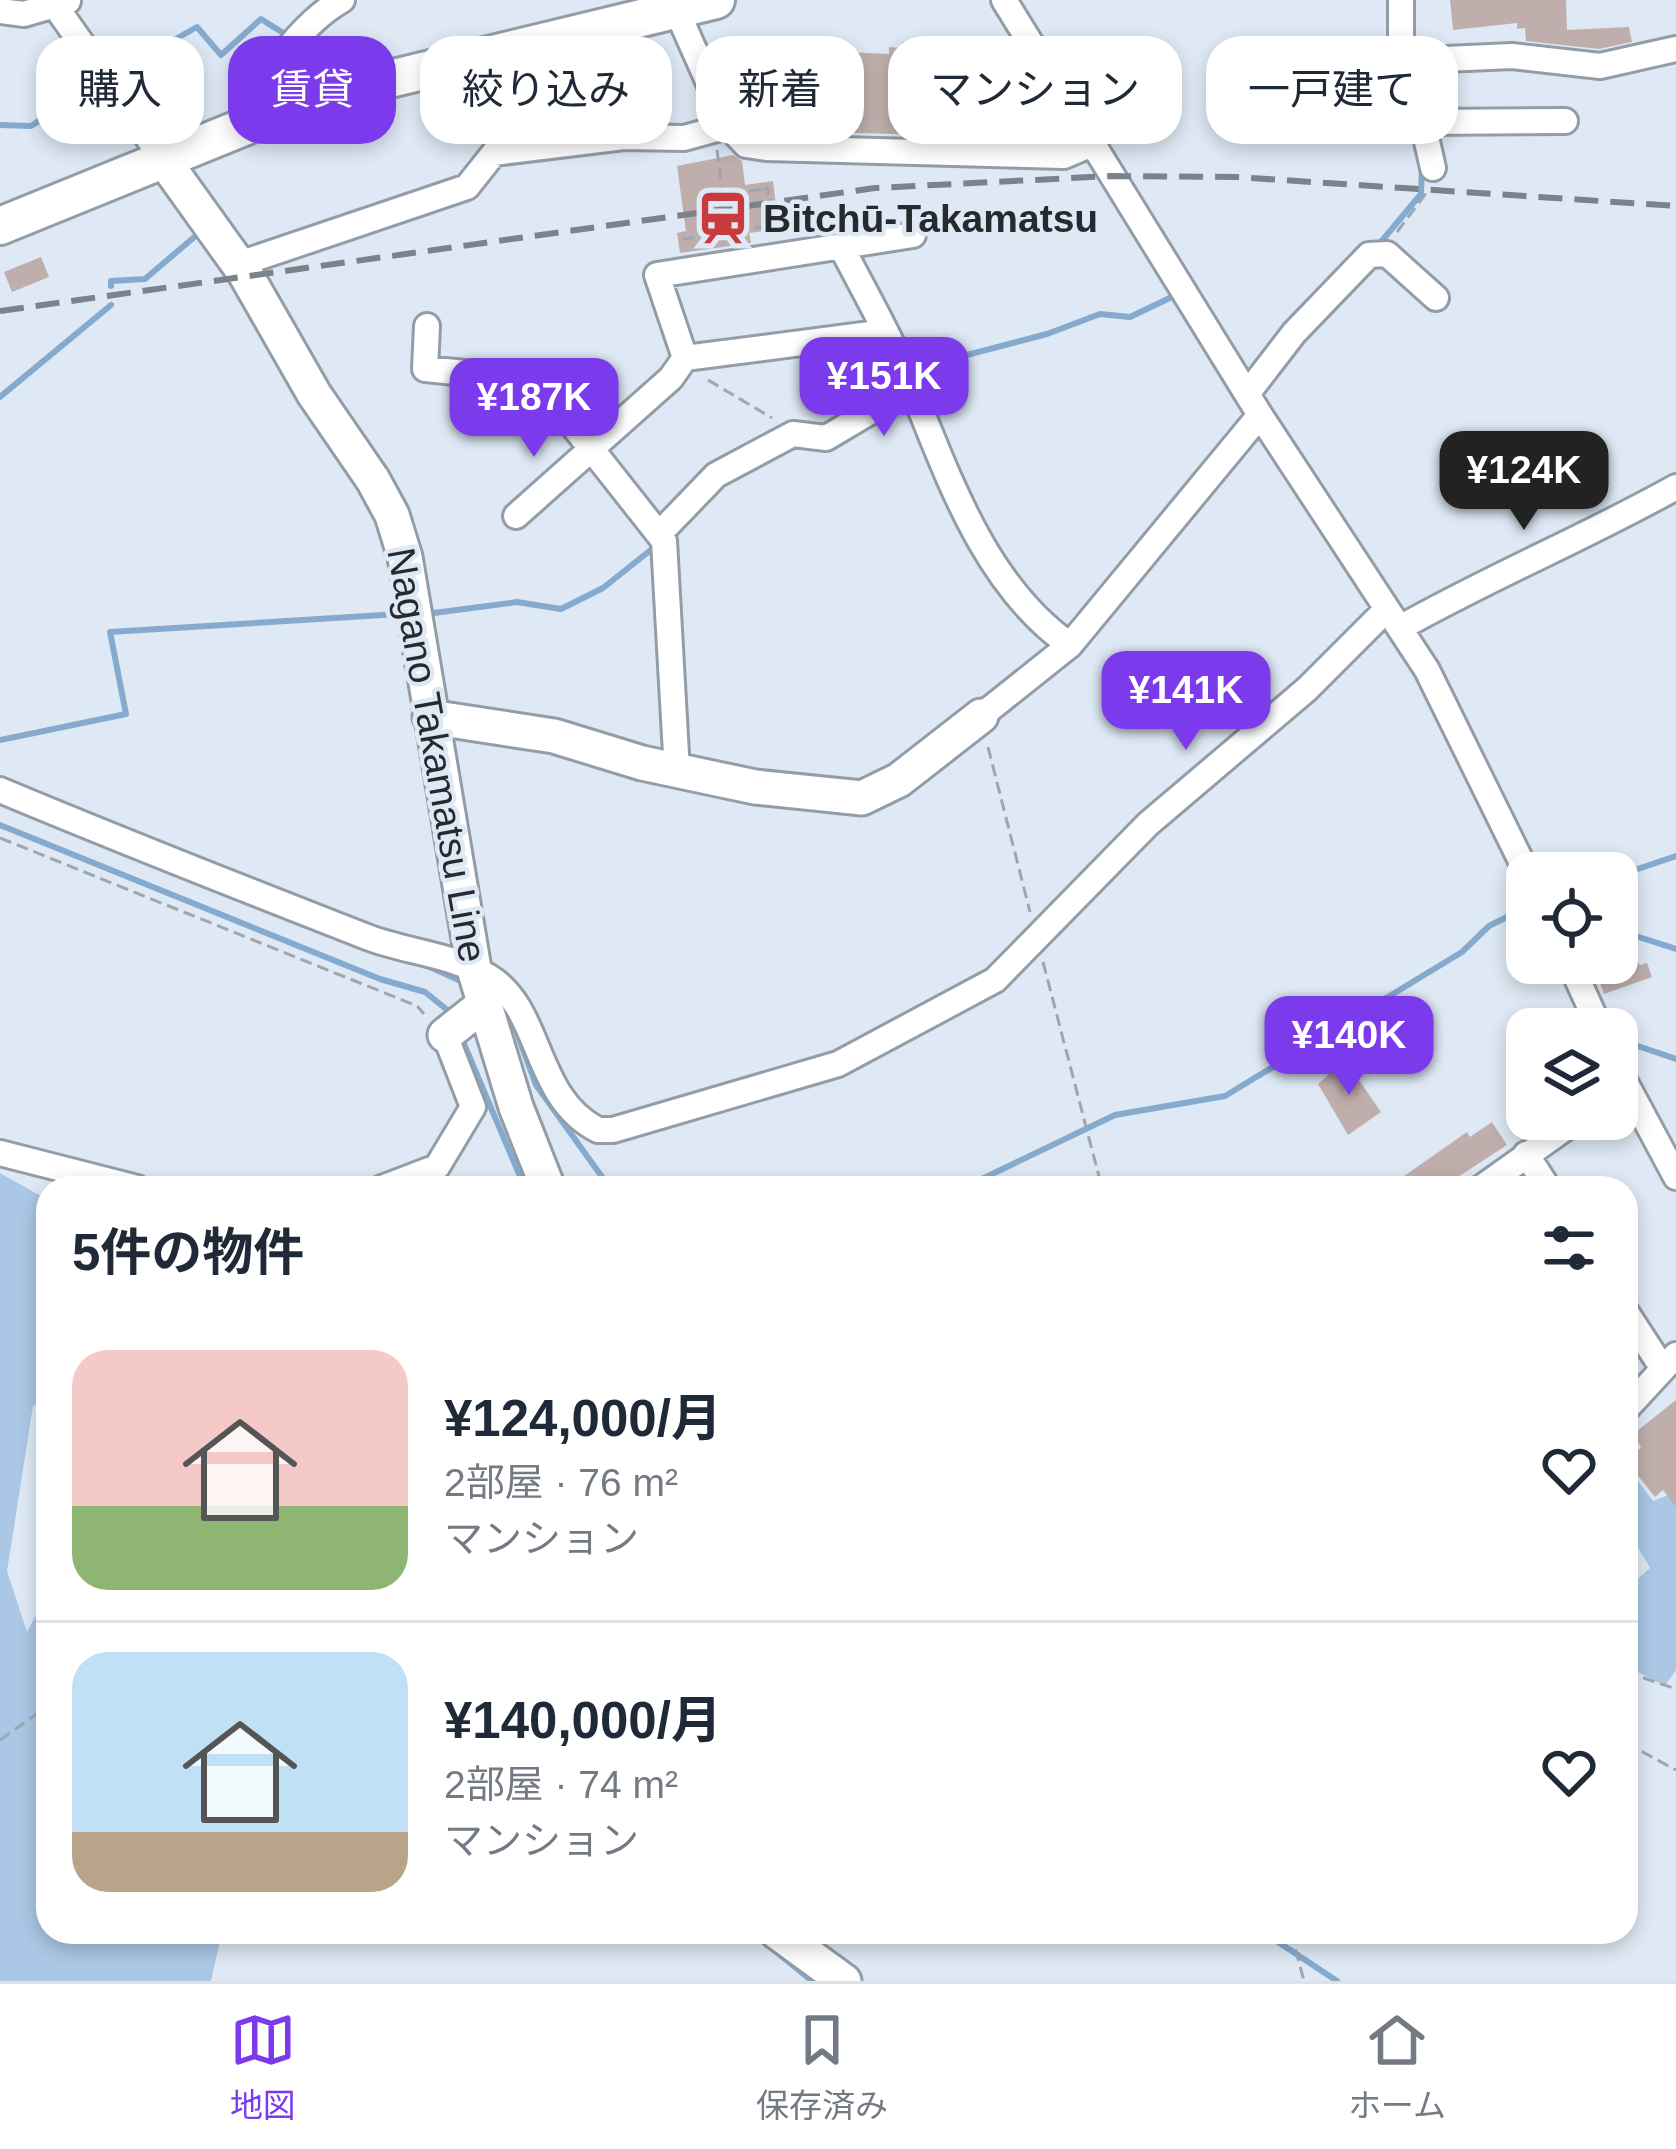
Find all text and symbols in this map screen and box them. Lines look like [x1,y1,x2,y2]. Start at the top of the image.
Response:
chip: 購入 [36,36,204,144]
chip: 賃貸 [228,36,396,144]
chip: 絞り込み [420,36,672,144]
chip: 新着 [696,36,864,144]
chip: マンション [888,36,1182,144]
chip: 一戸建て [1206,36,1458,144]
station icon: Bitchū-Takamatsu [694,189,752,247]
place label: Bitchū-Takamatsu [763,197,1098,240]
pin: ¥151K [800,337,968,439]
text: ¥151K [827,354,941,397]
pin: ¥187K [450,358,618,460]
text: ¥187K [477,375,591,418]
pin: ¥124K [1440,431,1608,533]
text: ¥124K [1467,448,1581,491]
street label: Nagano Takamatsu Line [379,545,495,965]
pin: ¥141K [1102,651,1270,753]
text: ¥141K [1129,668,1243,711]
map controls [1506,852,1638,1140]
button: locate [1506,852,1638,984]
pin: ¥140K [1265,996,1433,1098]
button: layers [1506,1008,1638,1140]
text: ¥140K [1292,1013,1406,1056]
icon: filters [1536,1215,1602,1281]
text: 5件の物件 [72,1224,304,1281]
text: ¥124,000/月 [444,1390,722,1447]
icon: home [168,1398,312,1542]
icon: heart [1536,1437,1602,1503]
text: 2部屋 · 76 m² [444,1461,678,1504]
text: マンション [444,1517,639,1560]
text: ¥140,000/月 [444,1692,722,1749]
icon: home [168,1700,312,1844]
icon: heart [1536,1739,1602,1805]
text: 2部屋 · 74 m² [444,1763,678,1806]
text: マンション [444,1819,639,1862]
tab: 地図 [230,2007,296,2127]
tab: 保存済み [756,2007,888,2127]
tab: ホーム [1348,2007,1446,2127]

